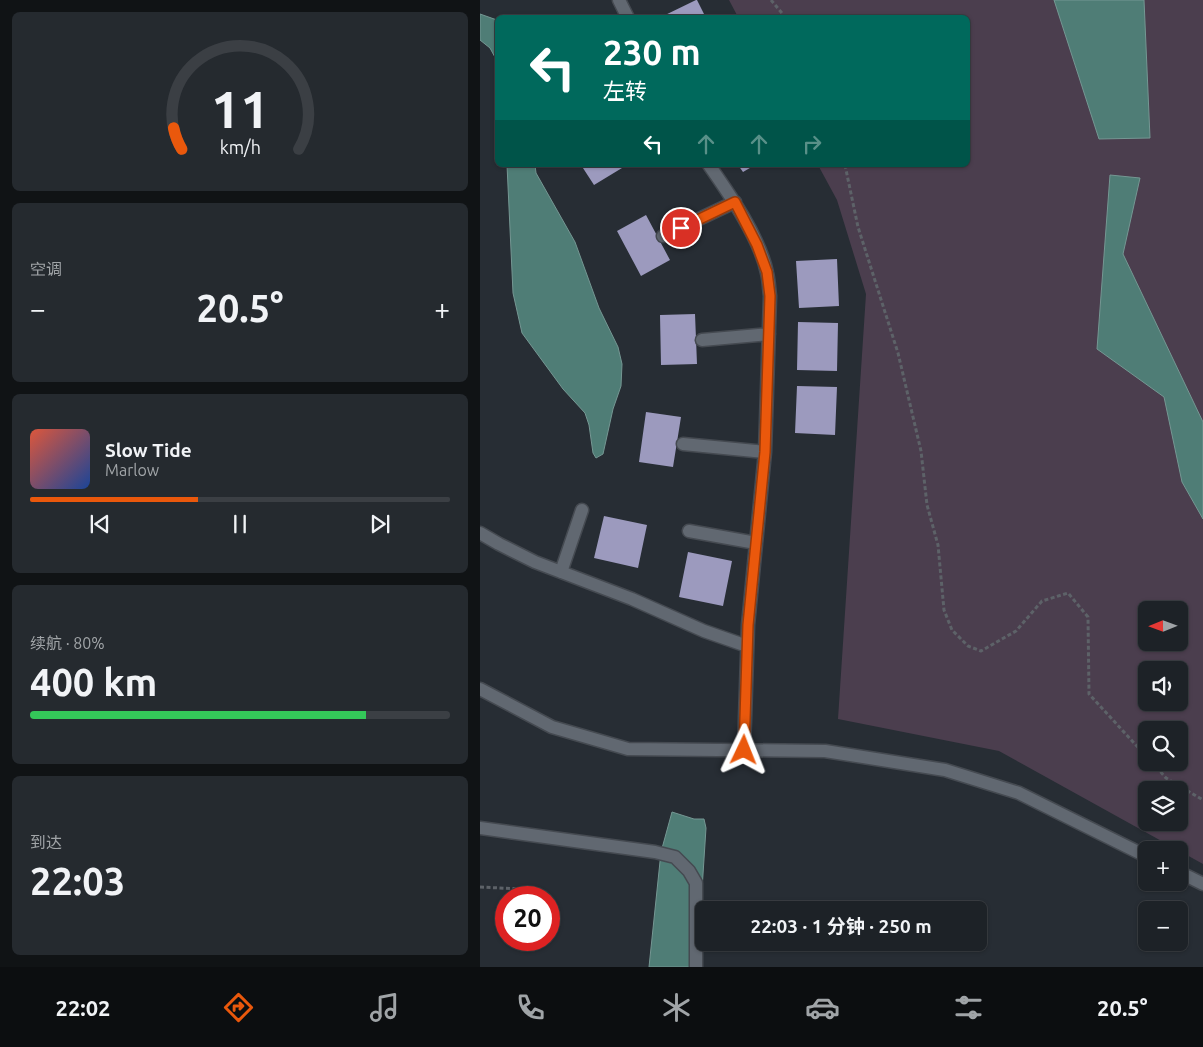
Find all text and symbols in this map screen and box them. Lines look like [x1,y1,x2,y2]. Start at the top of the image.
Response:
text: 230 m [603,32,701,72]
icon: left [520,35,585,100]
text: 左转 [603,78,647,103]
text: 11 [211,80,269,138]
icon: left [639,130,667,158]
icon: ahead [692,130,720,158]
icon: ahead [745,130,773,158]
icon: right [798,130,826,158]
text: km/h [219,137,261,157]
pin [660,207,702,249]
icon: arrive [667,214,695,242]
text: 空调 [30,260,62,278]
text: 20.5° [196,287,284,329]
text: − [30,293,46,324]
text: + [434,293,450,324]
text: Slow Tide [105,439,192,461]
text: Marlow [105,461,159,479]
icon: previous [86,510,114,538]
icon: pause [226,510,254,538]
icon: next [366,510,394,538]
north arrow [1138,601,1188,651]
map controls [1138,601,1188,951]
text: 续航 · 80% [30,634,105,652]
text: 400 km [30,661,157,703]
button: sound [1138,661,1188,711]
button: search [1138,721,1188,771]
position arrow [717,723,769,775]
button: layers [1138,781,1188,831]
text: 到达 [30,833,62,851]
button: + [1138,841,1188,891]
text: 22:03 [30,860,125,902]
speed limit sign: 20 [495,886,560,951]
button: − [1138,901,1188,951]
text: 22:03 · 1 分钟 · 250 m [750,915,932,937]
icon: directions [221,990,256,1025]
icon: music [367,990,402,1025]
icon: phone [513,990,548,1025]
icon: climate [659,990,694,1025]
icon: car [805,990,840,1025]
icon: filters [951,990,986,1025]
text: 22:02 [55,995,111,1020]
text: 20.5° [1097,995,1147,1020]

